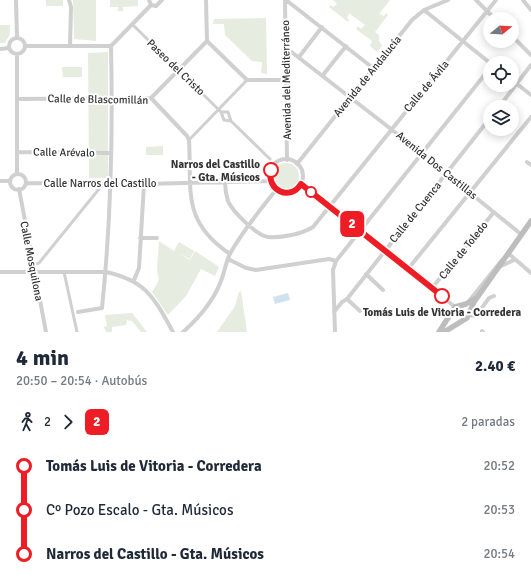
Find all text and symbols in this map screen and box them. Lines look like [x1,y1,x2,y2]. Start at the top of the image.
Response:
north arrow [483,12,519,48]
map controls [483,12,519,136]
street label: Avenida del Mediterráneo [279,20,294,140]
street label: Avenida de Andalucía [331,33,404,119]
street label: Paseo del Cristo [144,37,207,98]
button: locate [483,56,519,92]
street label: Calle de Ávila [400,57,452,115]
street label: Calle de Blascomillán [47,92,149,107]
button: layers [483,100,519,136]
street label: Avenida Dos Castillas [394,129,480,202]
street label: Calle Arévalo [33,145,95,160]
place label: Narros del Castillo - Gta. Músicos [171,158,260,184]
marker: Narros del Castillo - Gta. Músicos [263,162,279,178]
street label: Calle Narros del Castillo [44,177,157,190]
street label: Calle de Cuenca [387,179,444,246]
unlabelled marker [305,186,317,198]
line badge: 2 [339,211,365,237]
text: 2 [348,215,356,232]
street label: Calle de Toledo [436,219,491,282]
street label: Calle Mosquilona [17,220,46,302]
marker: Tomás Luis de Vitoria - Corredera [434,288,450,304]
place label: Tomás Luis de Vitoria - Corredera [363,306,521,319]
text: 4 min [16,344,69,371]
text: 2.40 € [475,357,515,375]
text: 20:50 – 20:54 · Autobús [16,373,147,389]
icon: walk [16,411,38,433]
icon: forward [57,411,79,433]
text: 2 [93,413,101,430]
text: 2 [44,414,51,430]
text: 2 paradas [461,414,515,430]
text: Tomás Luis de Vitoria - Corredera [46,457,262,475]
text: 20:52 [483,458,515,474]
text: Cº Pozo Escalo - Gta. Músicos [46,501,233,519]
text: 20:53 [483,502,515,518]
text: Narros del Castillo - Gta. Músicos [46,545,264,563]
text: 20:54 [483,546,515,562]

